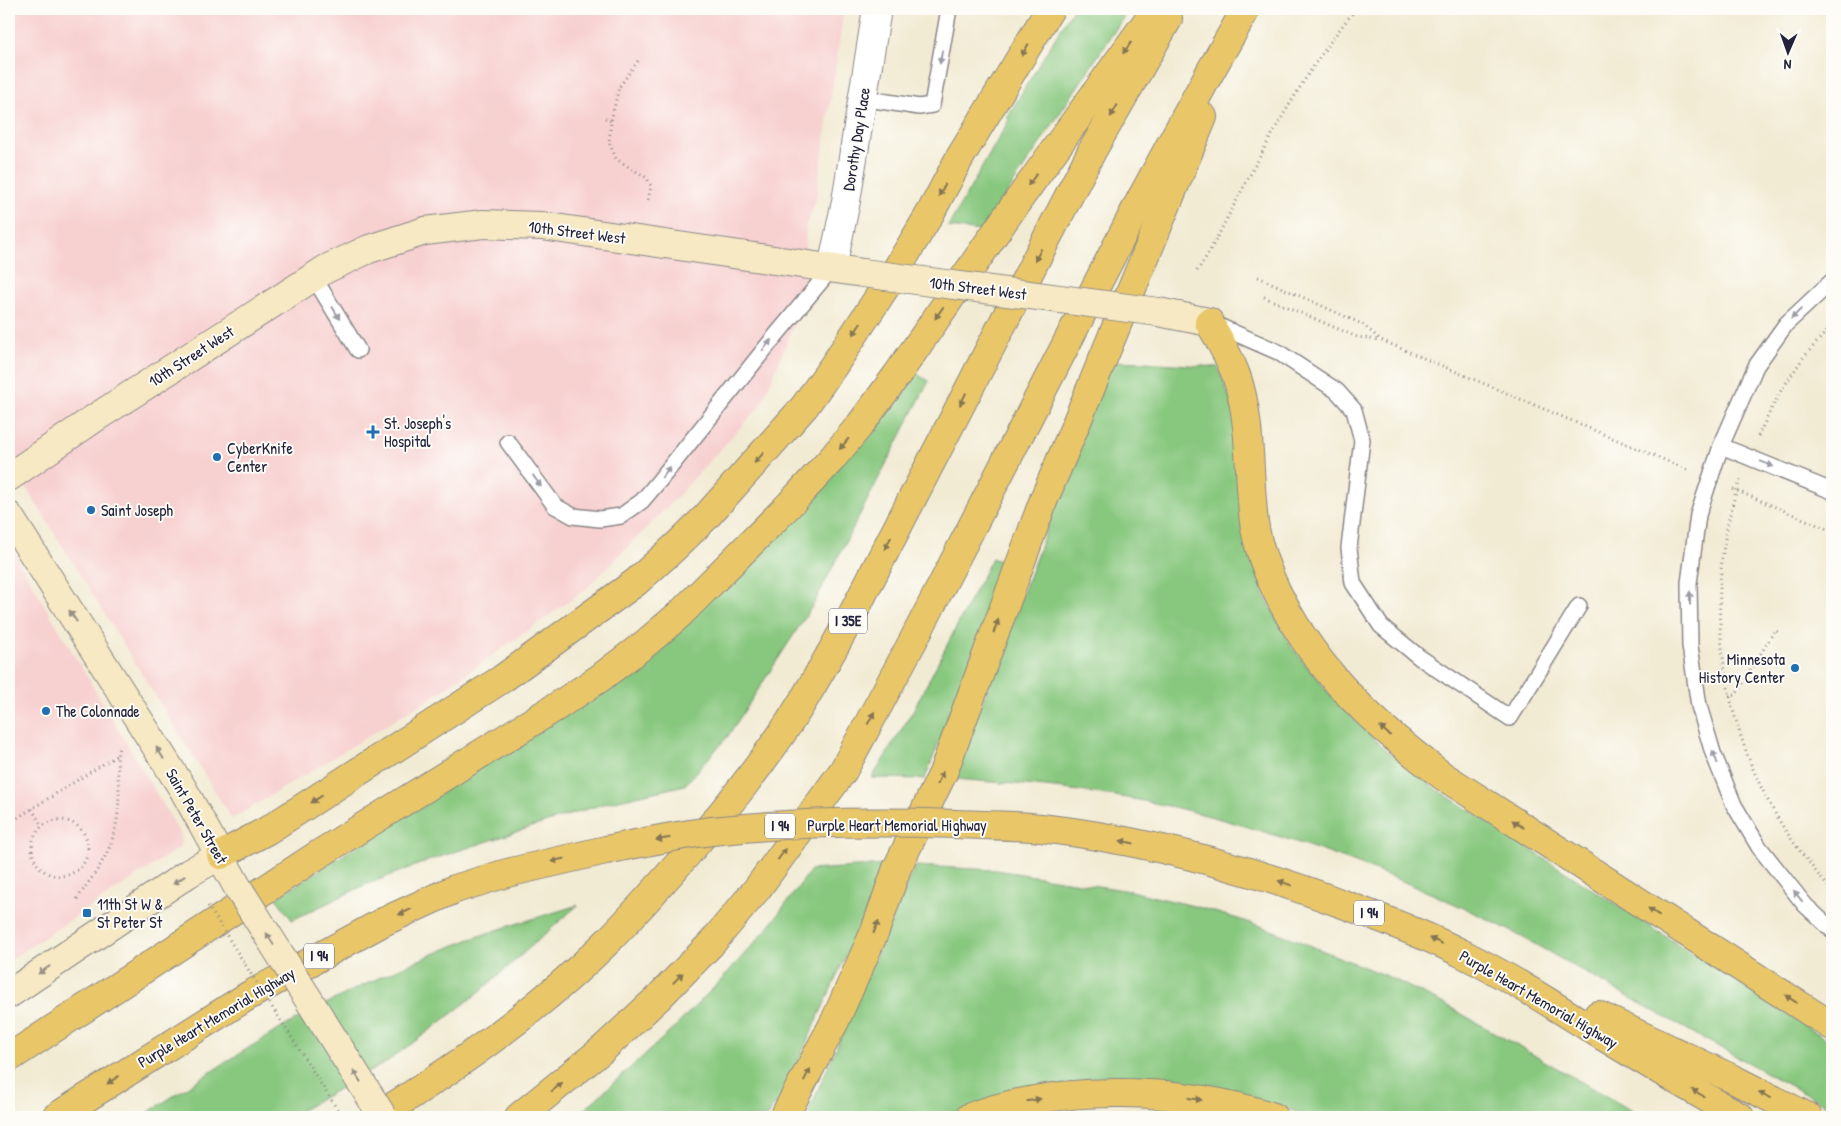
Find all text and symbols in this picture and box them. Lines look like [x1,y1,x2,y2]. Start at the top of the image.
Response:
north arrow [1764,28,1814,78]
one-way arrow [1122,41,1132,55]
one-way arrow [1021,43,1029,58]
one-way arrow [936,49,944,65]
text: N [1783,56,1792,75]
street label: Dorothy Day Place [837,85,875,192]
one-way arrow [1110,105,1119,118]
one-way arrow [1027,173,1037,187]
one-way arrow [938,184,947,197]
street label: 10th Street West [527,215,627,249]
one-way arrow [1034,248,1042,262]
street label: 10th Street West [928,271,1028,305]
one-way arrow [331,306,341,319]
one-way arrow [935,307,944,320]
one-way arrow [1791,308,1803,320]
street label: 10th Street West [144,320,238,392]
one-way arrow [853,322,862,336]
one-way arrow [762,339,773,352]
one-way arrow [959,392,967,406]
place label: St. Joseph's Hospital [384,412,451,452]
marker: St. Joseph's Hospital [366,425,380,439]
place label: CyberKnife Center [227,437,294,477]
one-way arrow [838,438,849,451]
marker: CyberKnife Center [211,451,223,463]
one-way arrow [753,451,765,463]
one-way arrow [1759,461,1774,469]
one-way arrow [661,466,672,479]
one-way arrow [532,474,542,488]
place label: Saint Joseph [101,499,173,521]
marker: Saint Joseph [85,504,97,516]
one-way arrow [884,536,892,550]
one-way arrow [1686,590,1694,606]
road number: I 35E [829,608,867,634]
one-way arrow [68,610,77,623]
one-way arrow [992,618,1000,633]
place label: Minnesota History Center [1699,648,1785,688]
marker: Minnesota History Center [1789,662,1801,674]
place label: The Colonnade [56,700,140,722]
marker: The Colonnade [40,705,52,717]
one-way arrow [867,711,875,726]
one-way arrow [1378,725,1391,736]
one-way arrow [155,747,165,760]
one-way arrow [1711,749,1719,764]
street label: Saint Peter Street [161,764,233,868]
one-way arrow [937,771,945,785]
one-way arrow [311,794,324,803]
road number: I 94 [765,814,795,838]
street label: Purple Heart Memorial Highway [807,814,987,836]
one-way arrow [1511,819,1524,829]
one-way arrow [655,835,671,843]
one-way arrow [1119,838,1135,846]
one-way arrow [777,847,787,861]
one-way arrow [551,856,566,864]
one-way arrow [172,875,185,885]
one-way arrow [1277,879,1292,887]
one-way arrow [1792,890,1803,903]
place label: 11th St W & St Peter St [97,893,163,933]
road number: I 94 [1354,900,1384,926]
marker: 11th St W & St Peter St [81,907,93,919]
one-way arrow [1648,907,1661,916]
one-way arrow [398,908,412,916]
one-way arrow [873,920,880,935]
one-way arrow [265,932,275,945]
one-way arrow [1429,937,1443,945]
road number: I 94 [304,944,334,968]
street label: Purple Heart Memorial Highway [1456,945,1622,1053]
street label: Purple Heart Memorial Highway [133,961,299,1073]
one-way arrow [37,966,51,975]
one-way arrow [672,972,684,984]
one-way arrow [1785,995,1798,1004]
one-way arrow [803,1068,812,1081]
one-way arrow [352,1069,362,1083]
one-way arrow [106,1076,119,1085]
one-way arrow [551,1082,564,1093]
one-way arrow [1690,1089,1705,1097]
one-way arrow [1757,1091,1772,1099]
one-way arrow [1026,1096,1041,1104]
one-way arrow [1188,1096,1204,1104]

